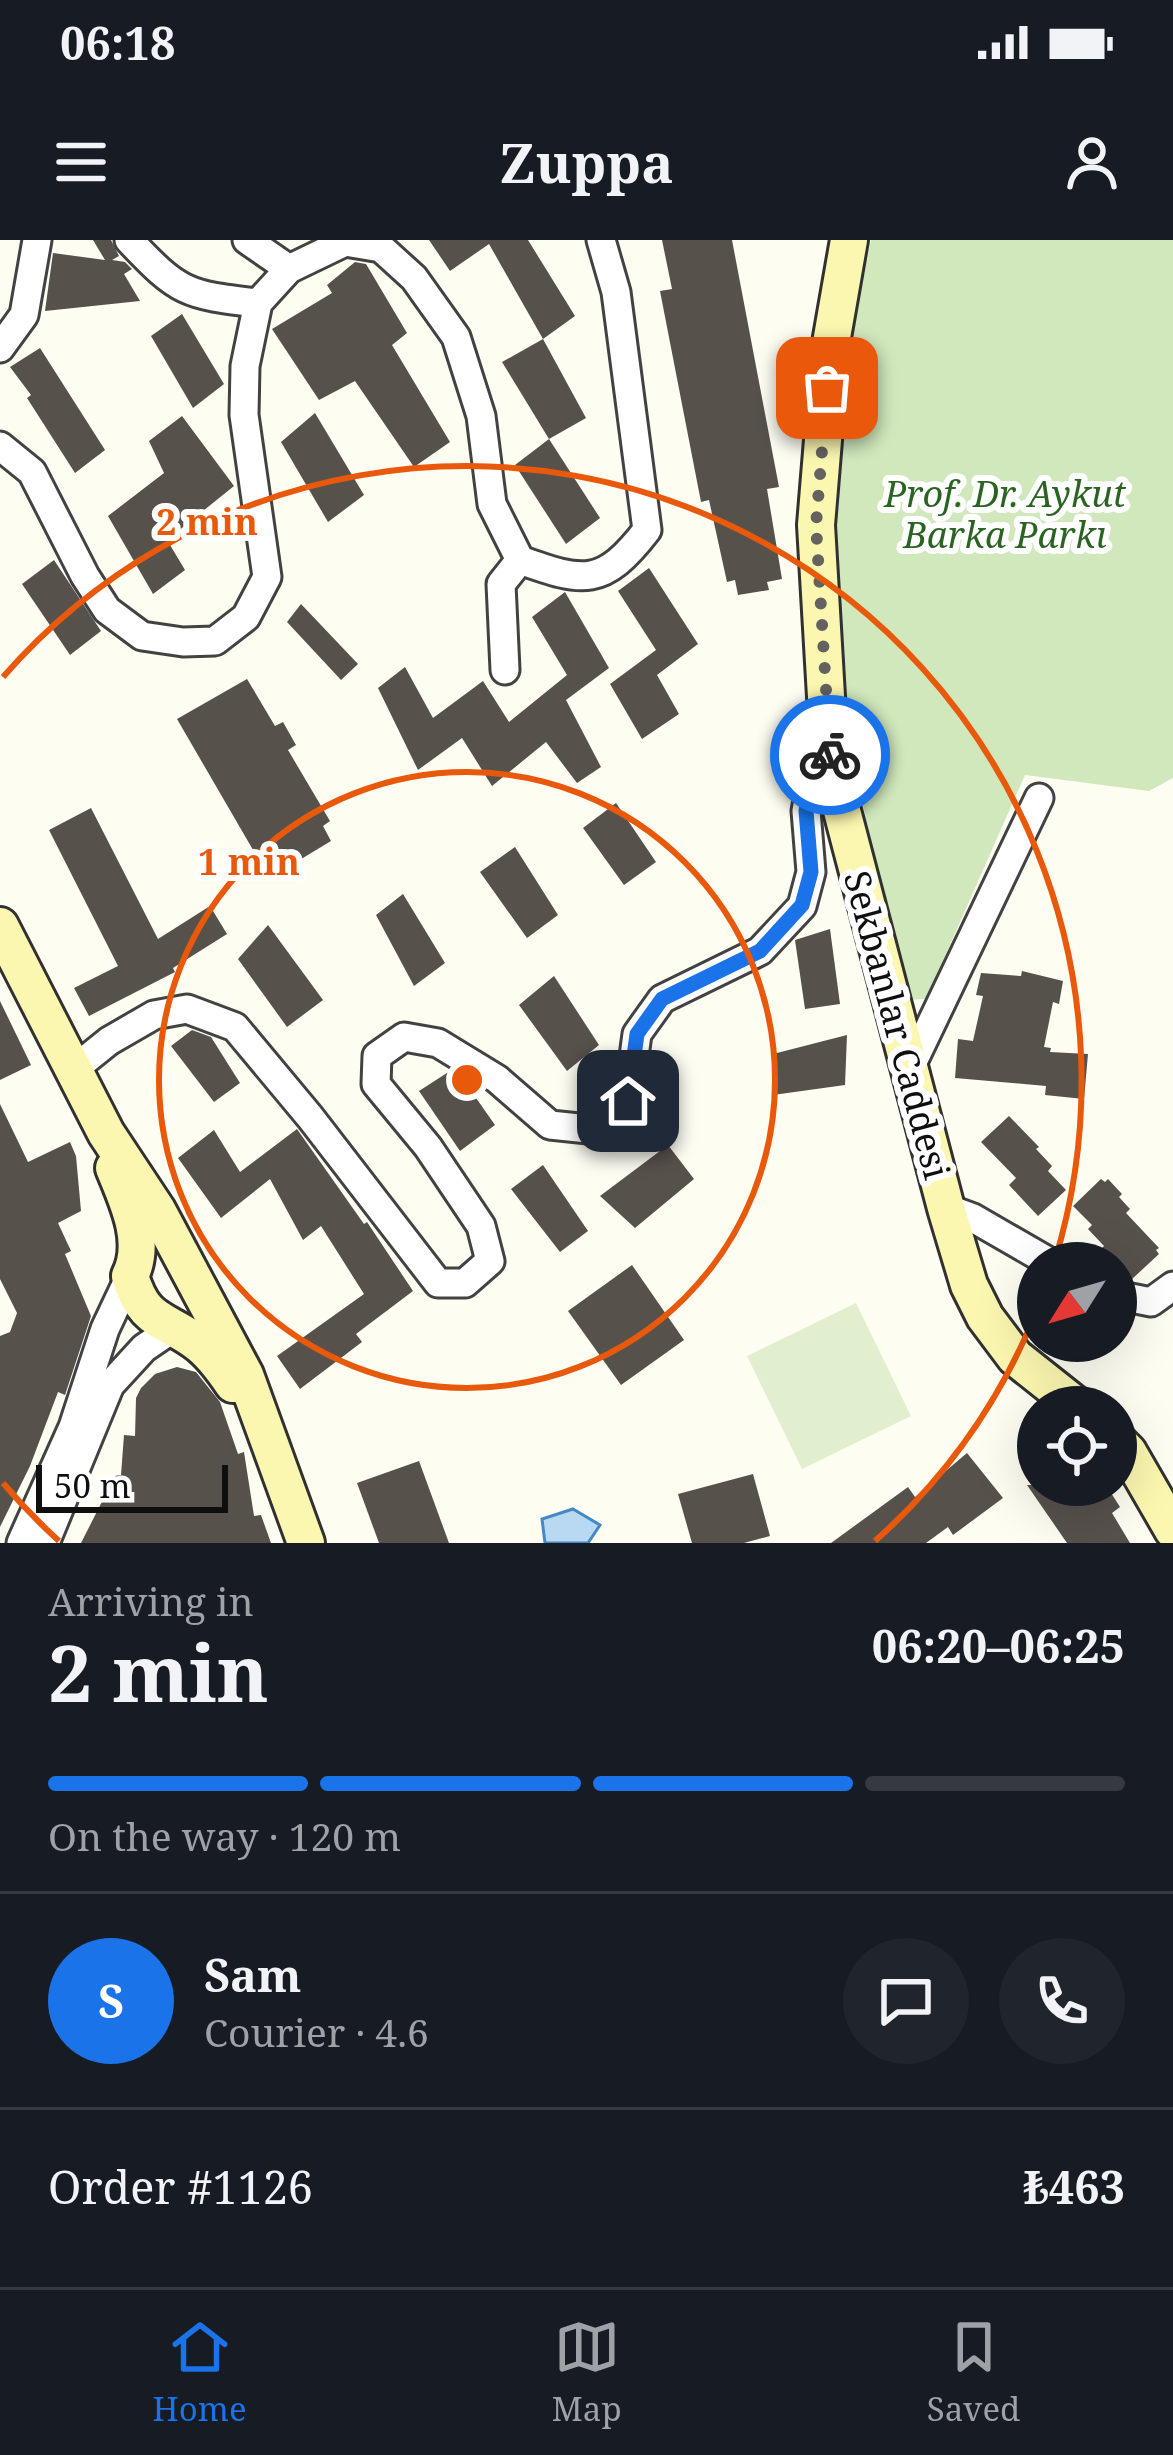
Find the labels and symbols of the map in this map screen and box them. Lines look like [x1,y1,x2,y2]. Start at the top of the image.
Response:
pin [776,337,878,439]
park label: Prof. Dr. Aykut Barka Parkı [883,469,1127,559]
text: 2 min [156,497,258,546]
courier [770,695,890,815]
text: 1 min [198,837,300,886]
street label: Sekbanlar Caddesi [833,866,962,1185]
pin [577,1050,679,1152]
centre of rings [446,1059,488,1101]
north arrow [1017,1242,1137,1362]
scale bar [36,1459,228,1512]

